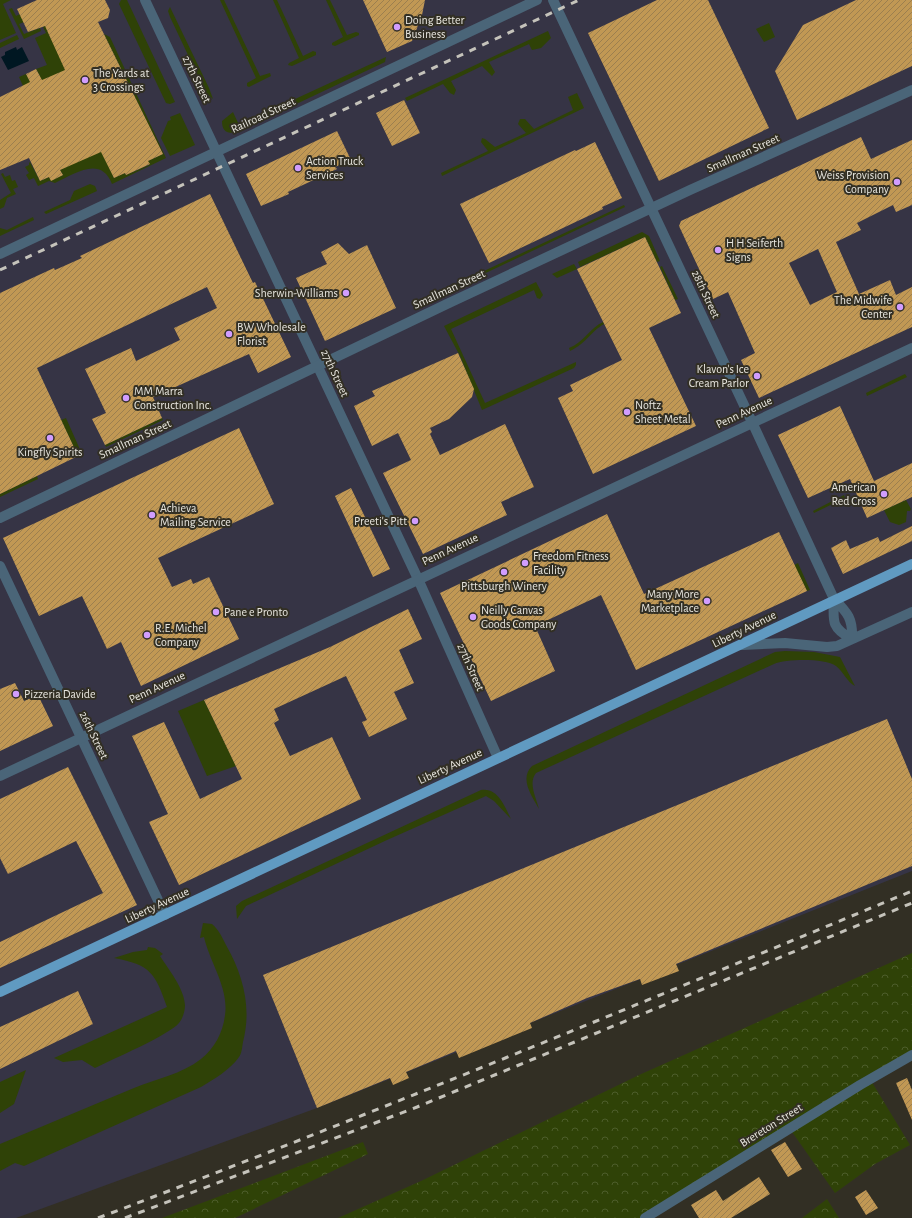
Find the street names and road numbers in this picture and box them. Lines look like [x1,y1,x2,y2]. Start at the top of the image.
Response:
street label: 27th Street [180,54,214,105]
street label: Railroad Street [229,95,297,135]
street label: Smallman Street [705,132,781,174]
street label: Smallman Street [411,267,487,311]
street label: 28th Street [690,268,722,320]
street label: 27th Street [319,347,351,399]
street label: Penn Avenue [714,394,774,430]
street label: Smallman Street [97,417,173,461]
street label: Penn Avenue [420,531,480,567]
street label: Liberty Avenue [710,608,778,651]
street label: 27th Street [455,641,487,693]
street label: Penn Avenue [127,669,187,705]
street label: 26th Street [77,709,111,761]
street label: Liberty Avenue [416,746,484,787]
street label: Liberty Avenue [123,885,191,926]
street label: Brereton Street [738,1101,804,1149]

